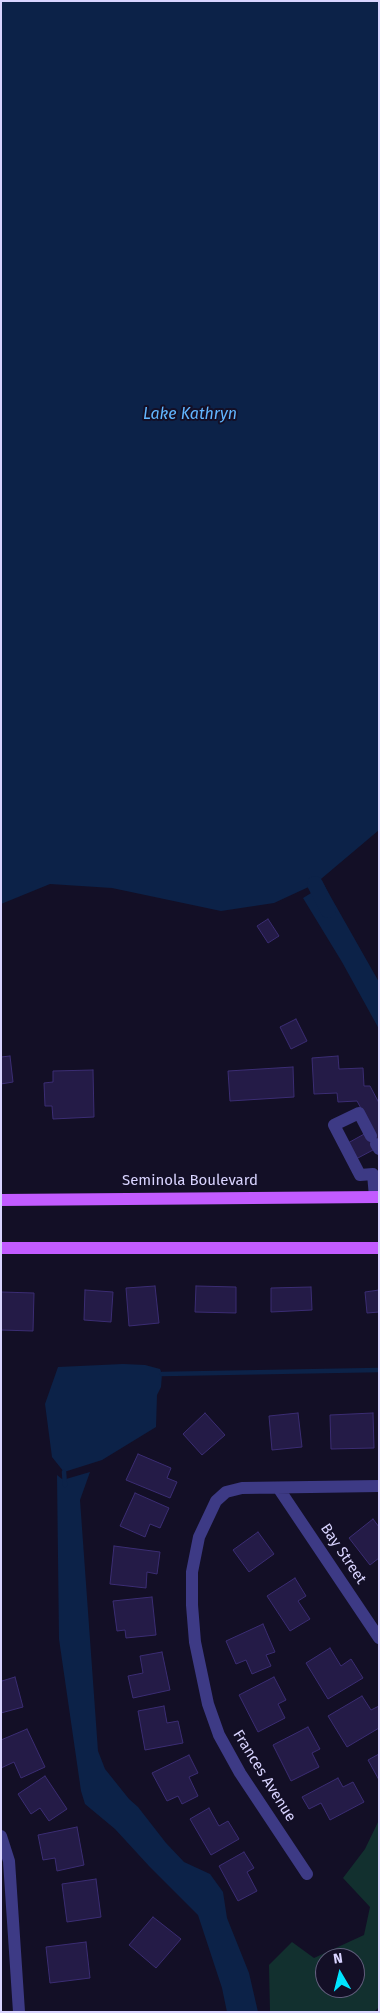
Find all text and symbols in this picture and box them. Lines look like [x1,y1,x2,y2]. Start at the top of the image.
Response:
water label: Lake Kathryn [143,405,237,425]
street label: Seminola Boulevard [122,1172,258,1190]
street label: Bay Street [316,1520,370,1588]
street label: Frances Avenue [229,1727,299,1825]
north arrow [315,1948,365,1998]
text: N [332,1950,344,1968]

